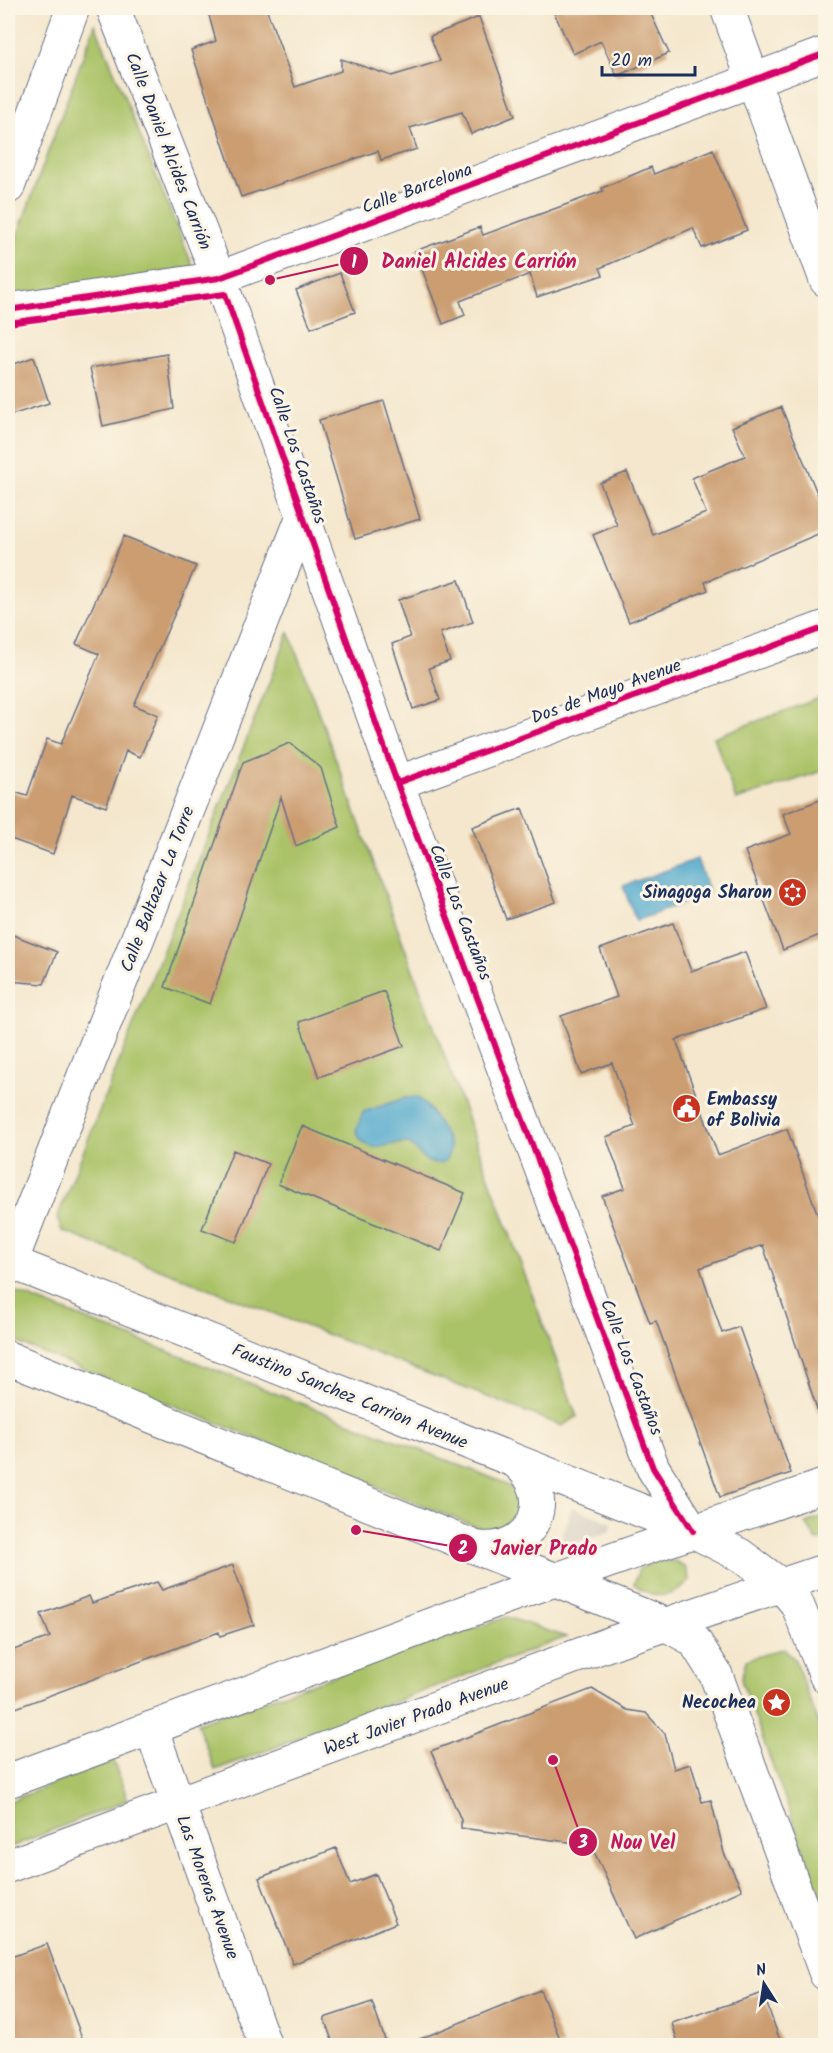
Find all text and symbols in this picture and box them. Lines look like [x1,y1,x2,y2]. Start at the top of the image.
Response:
scale bar [602,39,695,77]
text: 20 m [611,47,652,76]
street label: Calle Daniel Alcides Carrión [116,48,219,255]
street label: Calle Barcelona [358,156,477,223]
callout: Daniel Alcides Carrión [339,242,589,280]
text: Daniel Alcides Carrión [381,247,577,279]
text: 1 [351,249,357,278]
street label: Calle Los Castaños [259,383,334,529]
street label: Dos de Mayo Avenue [527,652,686,733]
street label: Calle Baltazar La Torre [113,802,203,977]
street label: Calle Los Castaños [420,840,499,985]
synagogue icon: Sinagoga Sharon [777,876,809,908]
place label: Sinagoga Sharon [643,879,772,908]
place label: Embassy of Bolivia [707,1086,780,1136]
public building icon: Embassy of Bolivia [670,1093,702,1125]
street label: Calle Los Castaños [591,1295,670,1440]
street label: Faustino Sanchez Carrion Avenue [227,1337,472,1458]
callout: Javier Prado [448,1529,609,1567]
text: Javier Prado [491,1534,597,1566]
text: 2 [458,1535,468,1564]
street label: West Javier Prado Avenue [320,1670,513,1764]
place icon: Necochea [761,1686,793,1718]
place label: Necochea [682,1689,756,1718]
street label: Las Moreras Avenue [167,1811,246,1964]
callout: Nou Vel [568,1823,687,1861]
text: Nou Vel [611,1828,676,1860]
text: 3 [577,1829,588,1858]
north arrow [734,1954,794,2014]
text: N [754,1958,769,1984]

